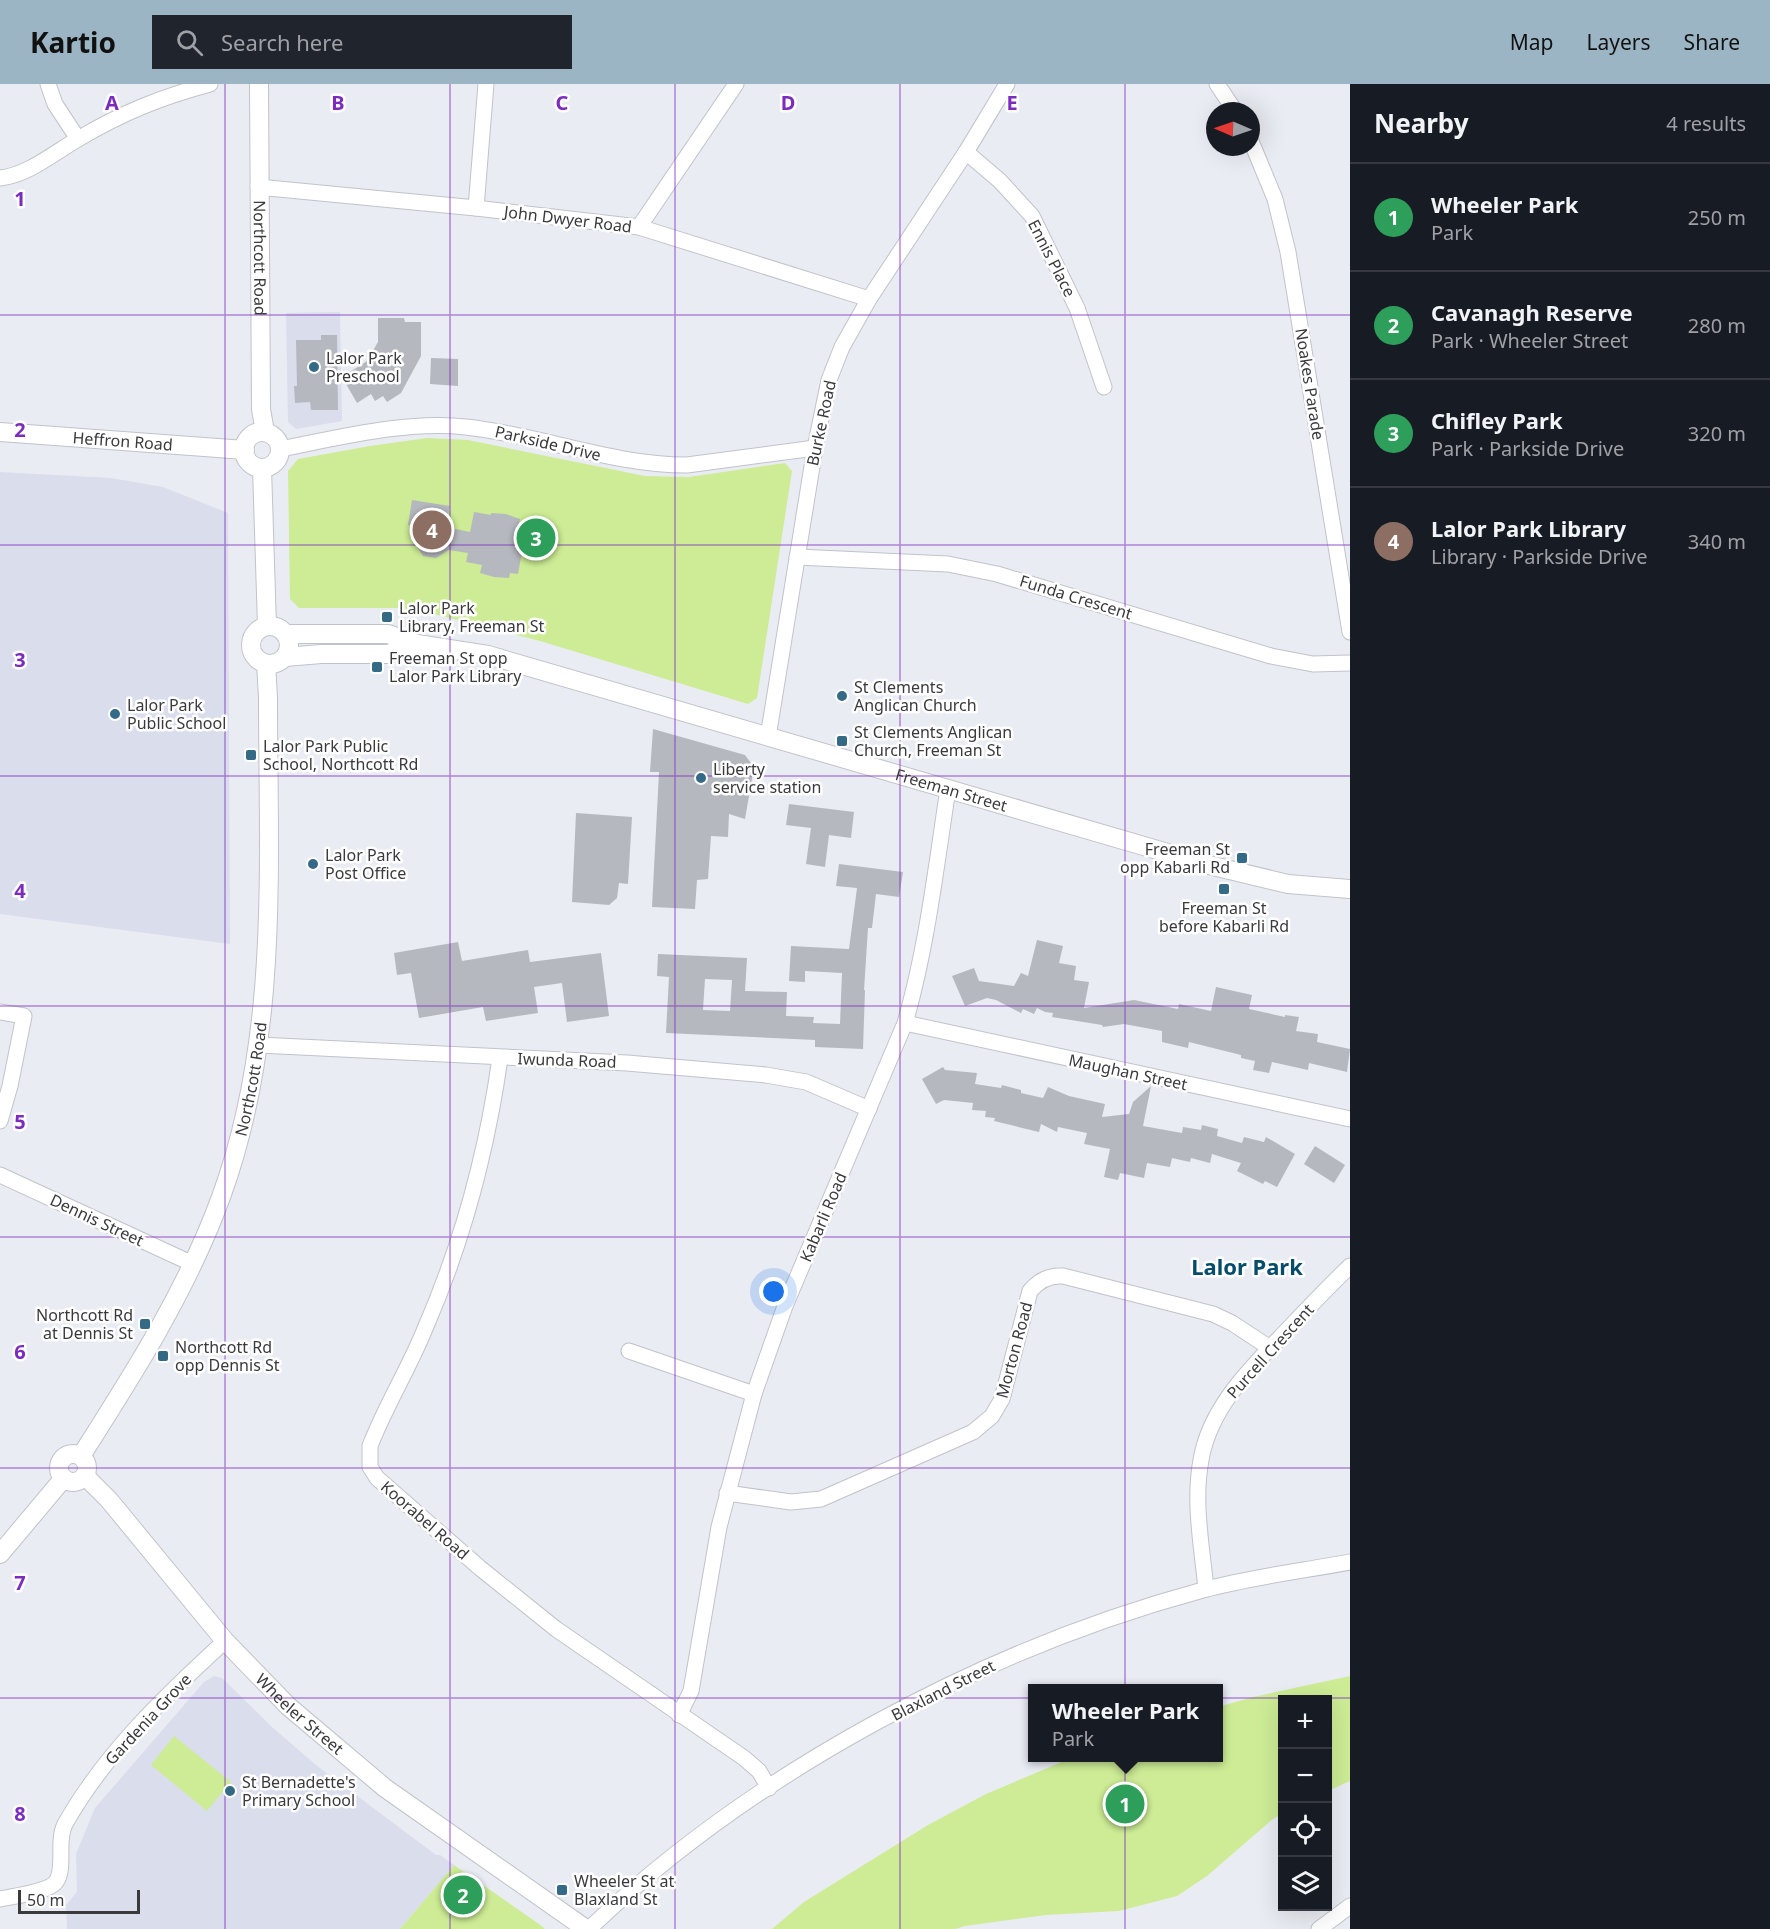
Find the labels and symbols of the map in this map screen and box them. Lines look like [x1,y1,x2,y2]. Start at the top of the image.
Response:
text: A [105,89,119,116]
text: B [331,89,345,116]
text: C [556,89,569,116]
text: D [781,89,795,116]
text: E [1006,89,1018,116]
north arrow [1206,102,1260,156]
text: 1 [14,185,26,212]
street label: Northcott Road [249,200,271,316]
street label: John Dwyer Road [501,200,633,238]
street label: Ennis Place [1023,216,1081,300]
street label: Noakes Parade [1290,326,1330,442]
place label: Lalor Park Preschool [326,347,402,387]
marker: Lalor Park Preschool [307,360,321,374]
street label: Burke Road [801,378,841,468]
text: 2 [14,416,26,443]
street label: Parkside Drive [493,420,603,466]
street label: Heffron Road [72,426,174,456]
pin: 4 [412,508,452,552]
pin: 3 [516,516,556,560]
street label: Funda Crescent [1017,569,1135,625]
place label: Lalor Park Library, Freeman St [399,597,545,637]
marker: Lalor Park Library, Freeman St [380,610,394,624]
text: 3 [14,646,26,673]
place label: Freeman St opp Lalor Park Library [389,647,522,687]
marker: Freeman St opp Lalor Park Library [370,660,384,674]
place label: St Clements Anglican Church [854,676,977,716]
marker: St Clements Anglican Church [835,689,849,703]
place label: Lalor Park Public School [127,694,226,734]
marker: Lalor Park Public School [108,707,122,721]
place label: St Clements Anglican Church, Freeman St [854,721,1012,761]
marker: St Clements Anglican Church, Freeman St [835,734,849,748]
place label: Lalor Park Public School, Northcott Rd [263,735,418,775]
marker: Lalor Park Public School, Northcott Rd [244,748,258,762]
place label: Liberty service station [713,758,821,798]
street label: Freeman Street [893,763,1010,817]
marker: Liberty service station [694,771,708,785]
place label: Freeman St opp Kabarli Rd [1120,838,1230,878]
place label: Lalor Park Post Office [325,844,406,884]
marker: Freeman St opp Kabarli Rd [1235,851,1249,865]
marker: Lalor Park Post Office [306,857,320,871]
text: 4 [14,877,26,904]
marker: Freeman St before Kabarli Rd [1217,882,1231,896]
place label: Freeman St before Kabarli Rd [1159,897,1289,937]
street label: Northcott Road [229,1021,272,1138]
street label: Iwunda Road [517,1047,617,1073]
street label: Maughan Street [1067,1049,1190,1095]
text: 5 [14,1108,26,1135]
street label: Kabarli Road [794,1169,852,1265]
street label: Dennis Street [47,1189,148,1251]
district label: Lalor Park [1191,1251,1303,1281]
your location [759,1277,788,1306]
street label: Morton Road [991,1299,1037,1401]
street label: Purcell Crescent [1222,1299,1319,1403]
place label: Northcott Rd at Dennis St [36,1304,133,1344]
marker: Northcott Rd at Dennis St [138,1317,152,1331]
place label: Northcott Rd opp Dennis St [175,1336,280,1376]
text: 6 [14,1338,26,1365]
marker: Northcott Rd opp Dennis St [156,1349,170,1363]
street label: Koorabel Road [376,1476,474,1564]
text: 7 [14,1569,26,1596]
street label: Blaxland Street [887,1654,999,1726]
street label: Wheeler Street [251,1668,349,1760]
street label: Gardenia Grove [100,1669,196,1769]
place label: St Bernadette's Primary School [242,1771,356,1811]
pin: 1 [1106,1782,1144,1826]
marker: St Bernadette's Primary School [223,1784,237,1798]
text: 8 [14,1800,26,1827]
place label: Wheeler St at Blaxland St [574,1870,674,1910]
pin: 2 [444,1872,482,1918]
marker: Wheeler St at Blaxland St [555,1883,569,1897]
scale bar [18,1887,140,1914]

